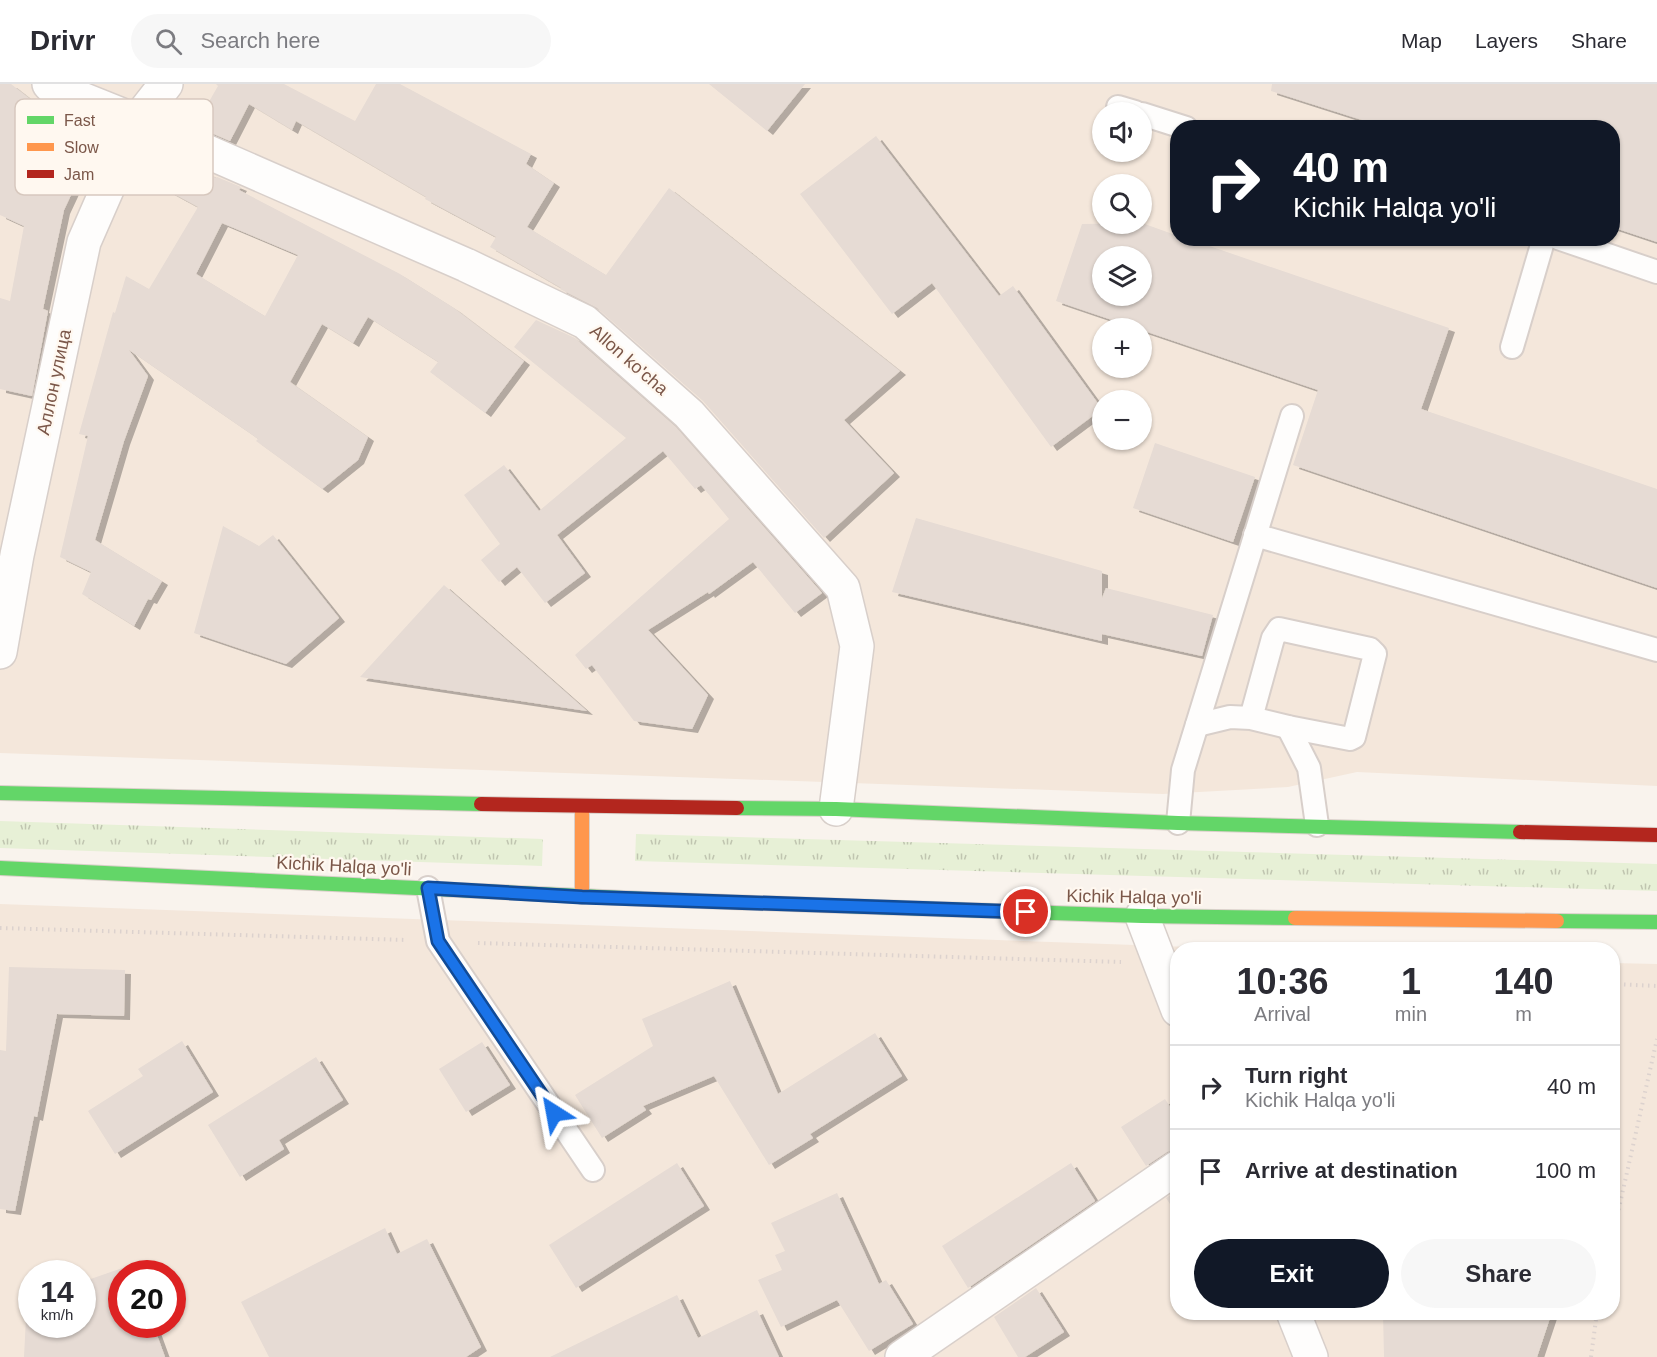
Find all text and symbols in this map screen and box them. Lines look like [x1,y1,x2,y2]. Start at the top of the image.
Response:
search box [131,14,551,68]
text: Drivr [30,25,95,56]
icon: search [152,25,185,58]
text: Search here [200,28,320,53]
text: Map [1401,29,1442,52]
text: Layers [1475,29,1538,52]
text: Share [1571,29,1627,52]
legend [15,99,213,195]
map controls [1092,102,1152,450]
button: sound [1092,102,1152,162]
text: Fast [64,112,96,129]
text: Slow [64,139,99,156]
icon: right [1194,144,1272,222]
text: 40 m [1293,144,1389,191]
text: Jam [64,166,94,183]
button: search [1092,174,1152,234]
text: Kichik Halqa yo'li [1293,193,1496,223]
button: layers [1092,246,1152,306]
button: + [1092,318,1152,378]
street label: Allon ko'cha [586,321,673,400]
street label: Аллон улица [33,326,75,437]
button: − [1092,390,1152,450]
street label: Kichik Halqa yo'li [276,852,412,880]
pin [1000,886,1051,937]
street label: Kichik Halqa yo'li [1066,886,1202,908]
icon: arrive [1009,895,1042,928]
text: 10:36 [1236,961,1328,1002]
text: 1 [1401,961,1421,1002]
text: 140 [1493,961,1554,1002]
text: Arrival [1254,1003,1311,1025]
text: min [1395,1003,1427,1025]
text: m [1515,1003,1532,1025]
text: Turn right [1245,1063,1347,1088]
icon: right [1194,1071,1227,1104]
text: 40 m [1547,1074,1596,1099]
position arrow [522,1081,586,1145]
text: Kichik Halqa yo'li [1245,1089,1396,1111]
icon: arrive [1194,1155,1227,1188]
text: Arrive at destination [1245,1158,1458,1183]
text: 100 m [1535,1158,1596,1183]
button: Exit [1194,1239,1389,1308]
button: Share [1401,1239,1596,1308]
speed limit sign: 20 [108,1260,186,1338]
text: 14 [40,1275,74,1308]
text: km/h [41,1306,73,1323]

